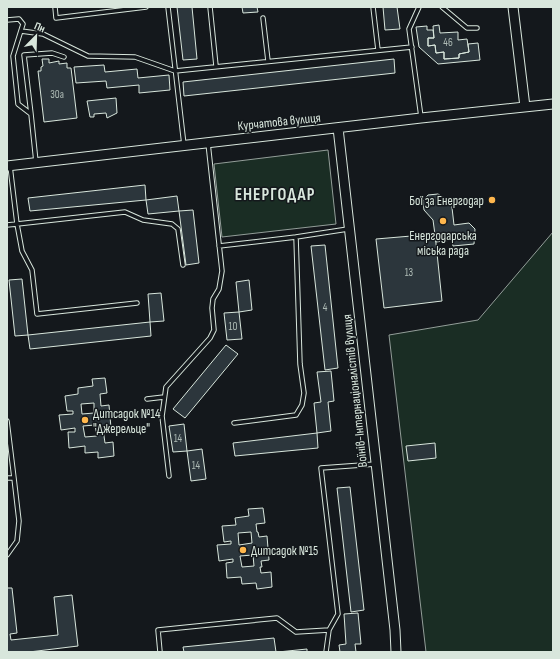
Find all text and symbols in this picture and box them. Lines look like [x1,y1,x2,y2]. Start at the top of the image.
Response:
north arrow [16,16,56,56]
text: Пн [32,19,47,35]
house number: 46 [443,36,453,49]
house number: 30а [50,88,64,101]
street label: Курчатова вулиця [237,110,321,134]
district label: ЕНЕРГОДАР [235,185,315,205]
place label: Бої за Енергодар [409,193,484,209]
marker: Бої за Енергодар [487,195,497,205]
marker: Енергодарська міська рада [438,216,448,226]
place label: Енергодарська міська рада [409,228,477,259]
house number: 13 [405,266,414,279]
house number: 4 [323,301,328,314]
street label: Воїнів-Інтернаціоналістів вулиця [339,313,371,468]
house number: 10 [229,320,237,333]
place label: Дитсадок №14 "Джерельце" [93,406,161,437]
marker: Дитсадок №14 "Джерельце" [80,415,90,425]
house number: 14 [174,432,183,445]
house number: 14 [192,459,201,472]
place label: Дитсадок №15 [251,543,318,559]
marker: Дитсадок №15 [238,545,248,555]

